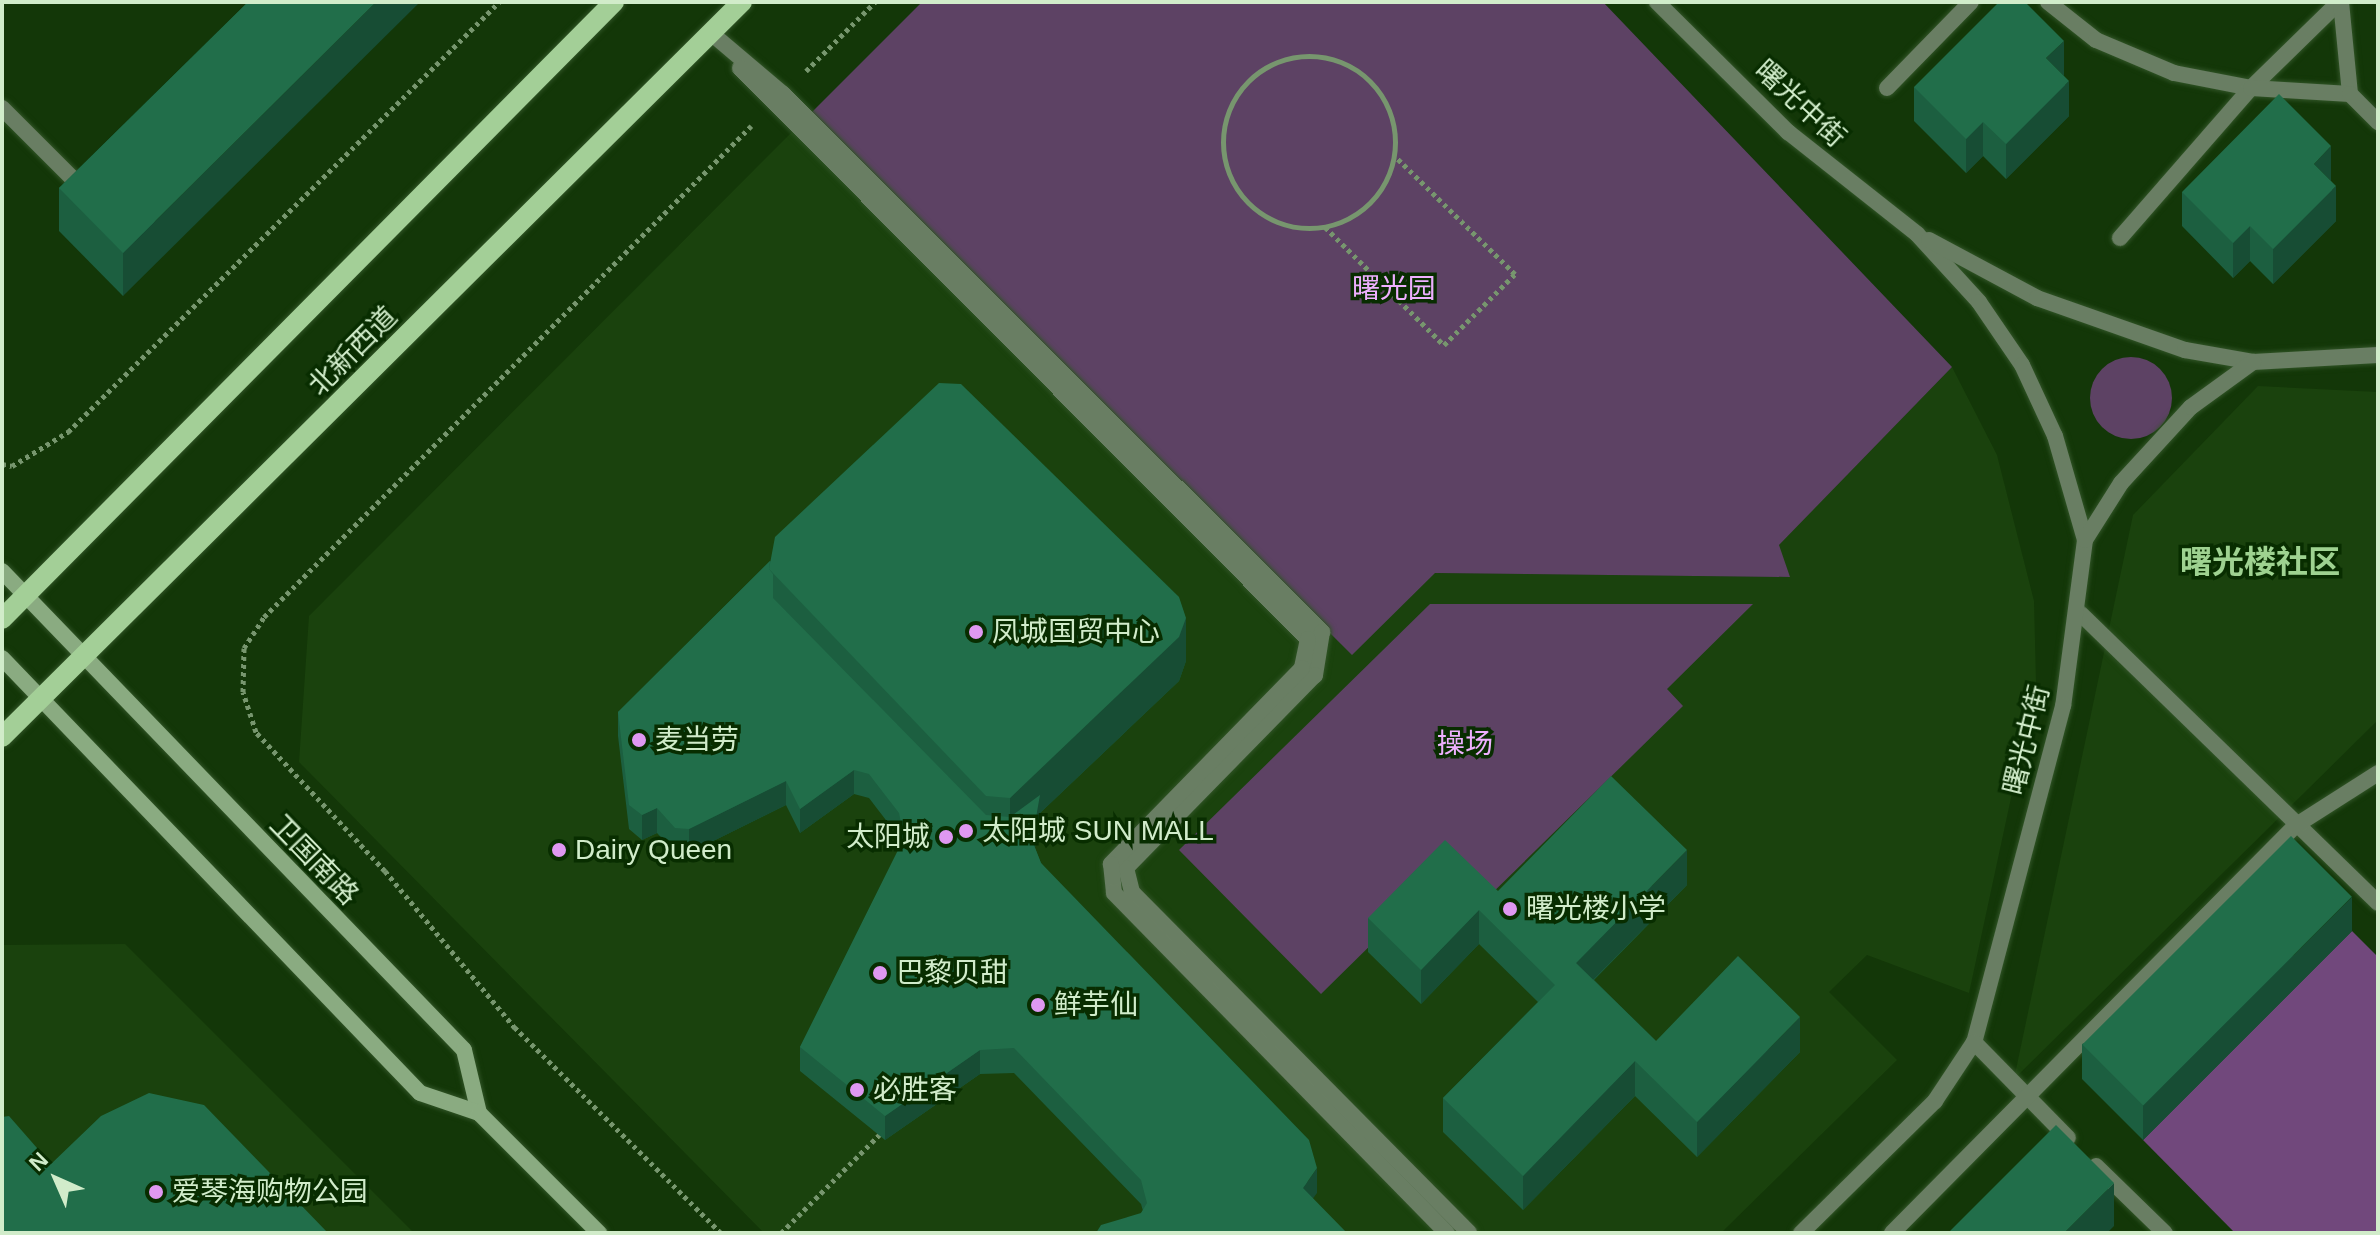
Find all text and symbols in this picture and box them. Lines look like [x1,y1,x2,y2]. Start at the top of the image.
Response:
street label: 曙光中街 [1748,54,1852,154]
park label: 曙光园 [1352,272,1436,306]
street label: 北新西道 [302,300,404,402]
district label: 曙光楼社区 [2180,543,2340,581]
place label: 凤城国贸中心 [992,615,1160,649]
marker: 凤城国贸中心 [967,623,985,641]
street label: 曙光中街 [1997,682,2057,798]
place label: 麦当劳 [655,723,739,757]
park label: 操场 [1437,727,1493,761]
marker: 麦当劳 [630,731,648,749]
street label: 卫国南路 [263,808,365,912]
place label: 太阳城 SUN MALL [982,814,1214,848]
place label: 太阳城 [846,820,930,854]
marker: 太阳城 SUN MALL [957,822,975,840]
marker: 太阳城 [937,828,955,846]
place label: Dairy Queen [575,833,732,867]
marker: Dairy Queen [550,841,568,859]
place label: 曙光楼小学 [1526,892,1666,926]
marker: 曙光楼小学 [1501,900,1519,918]
place label: 巴黎贝甜 [896,956,1008,990]
marker: 巴黎贝甜 [871,964,889,982]
place label: 鲜芋仙 [1054,988,1138,1022]
marker: 鲜芋仙 [1029,996,1047,1014]
place label: 必胜客 [873,1073,957,1107]
marker: 必胜客 [848,1081,866,1099]
north arrow [16,1139,96,1219]
text: N [24,1147,53,1176]
place label: 爱琴海购物公园 [172,1175,368,1209]
marker: 爱琴海购物公园 [147,1183,165,1201]

